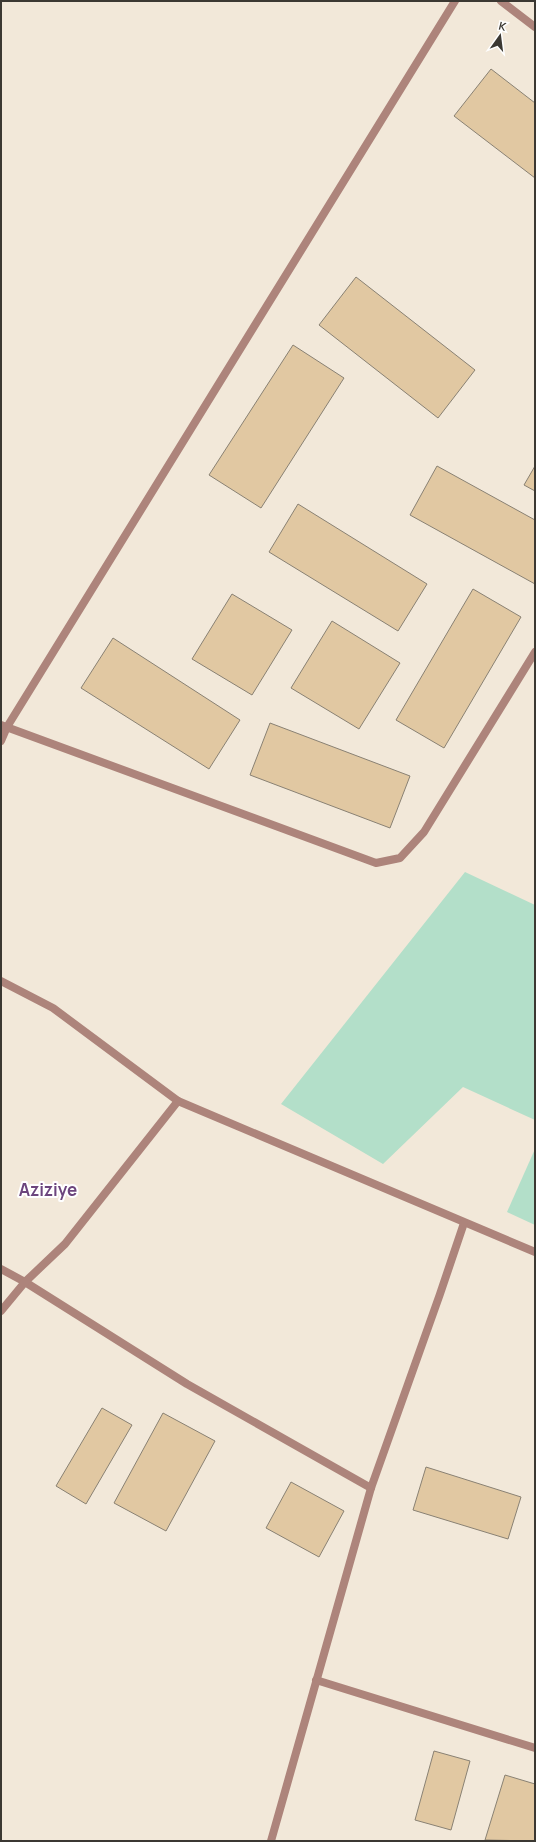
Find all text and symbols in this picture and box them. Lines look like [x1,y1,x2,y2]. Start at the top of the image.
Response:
north arrow [480,16,520,56]
text: K [497,18,509,34]
district label: Aziziye [19,1178,77,1201]

